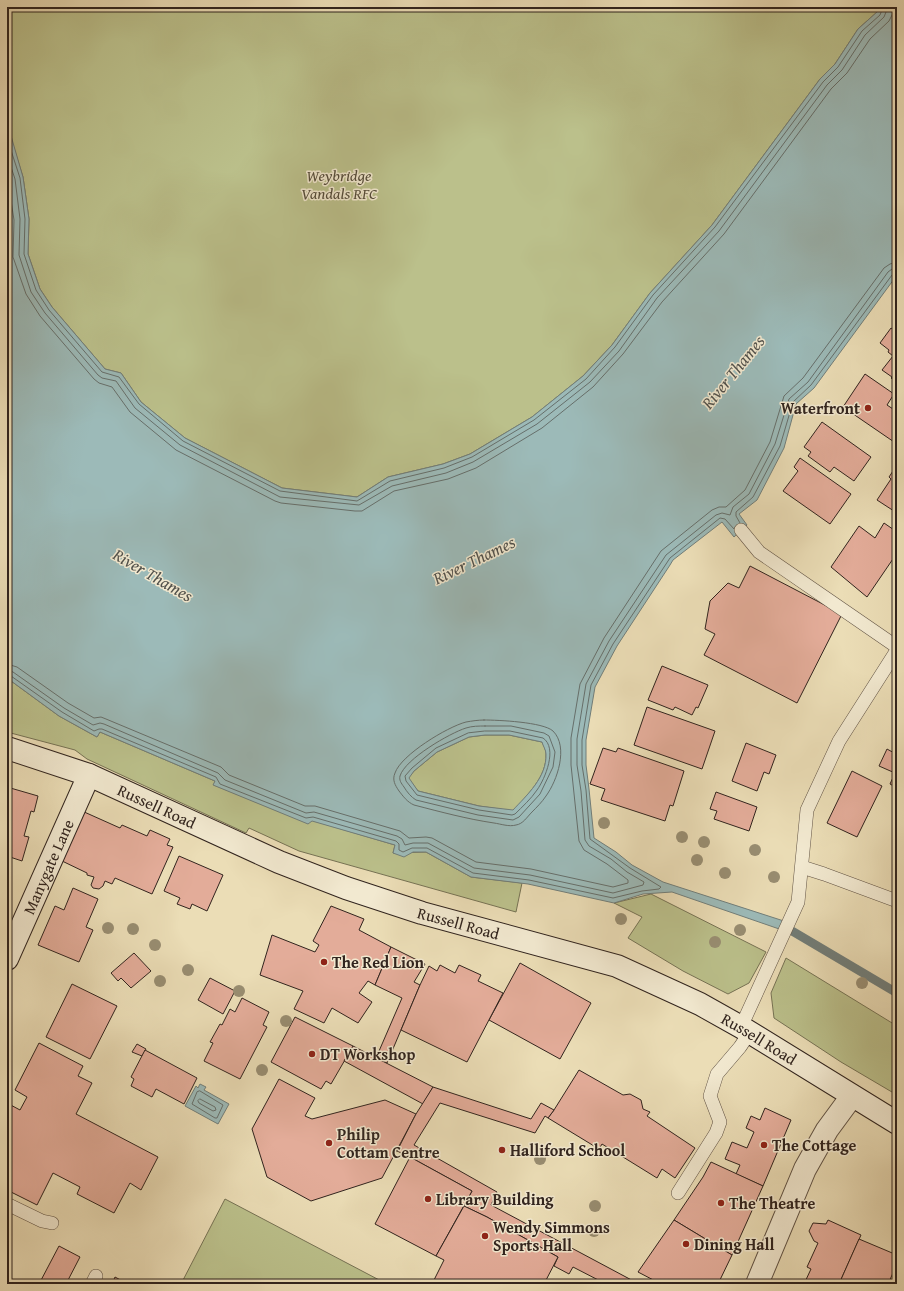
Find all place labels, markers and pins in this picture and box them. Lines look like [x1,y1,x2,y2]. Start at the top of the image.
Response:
place label: Waterfront [781,396,860,420]
marker: Waterfront [863,403,873,413]
place label: The Red Lion [332,950,425,974]
marker: The Red Lion [319,957,329,967]
place label: DT Workshop [320,1042,415,1066]
marker: DT Workshop [307,1049,317,1059]
place label: Philip Cottam Centre [337,1122,440,1164]
place label: The Cottage [772,1133,857,1157]
marker: Philip Cottam Centre [324,1138,334,1148]
place label: Halliford School [510,1138,625,1162]
marker: The Cottage [759,1140,769,1150]
marker: Halliford School [497,1145,507,1155]
place label: Library Building [436,1187,554,1211]
place label: The Theatre [729,1191,815,1215]
marker: Library Building [423,1194,433,1204]
marker: The Theatre [716,1198,726,1208]
place label: Wendy Simmons Sports Hall [493,1215,610,1257]
marker: Wendy Simmons Sports Hall [480,1231,490,1241]
place label: Dining Hall [694,1232,774,1256]
marker: Dining Hall [681,1239,691,1249]

